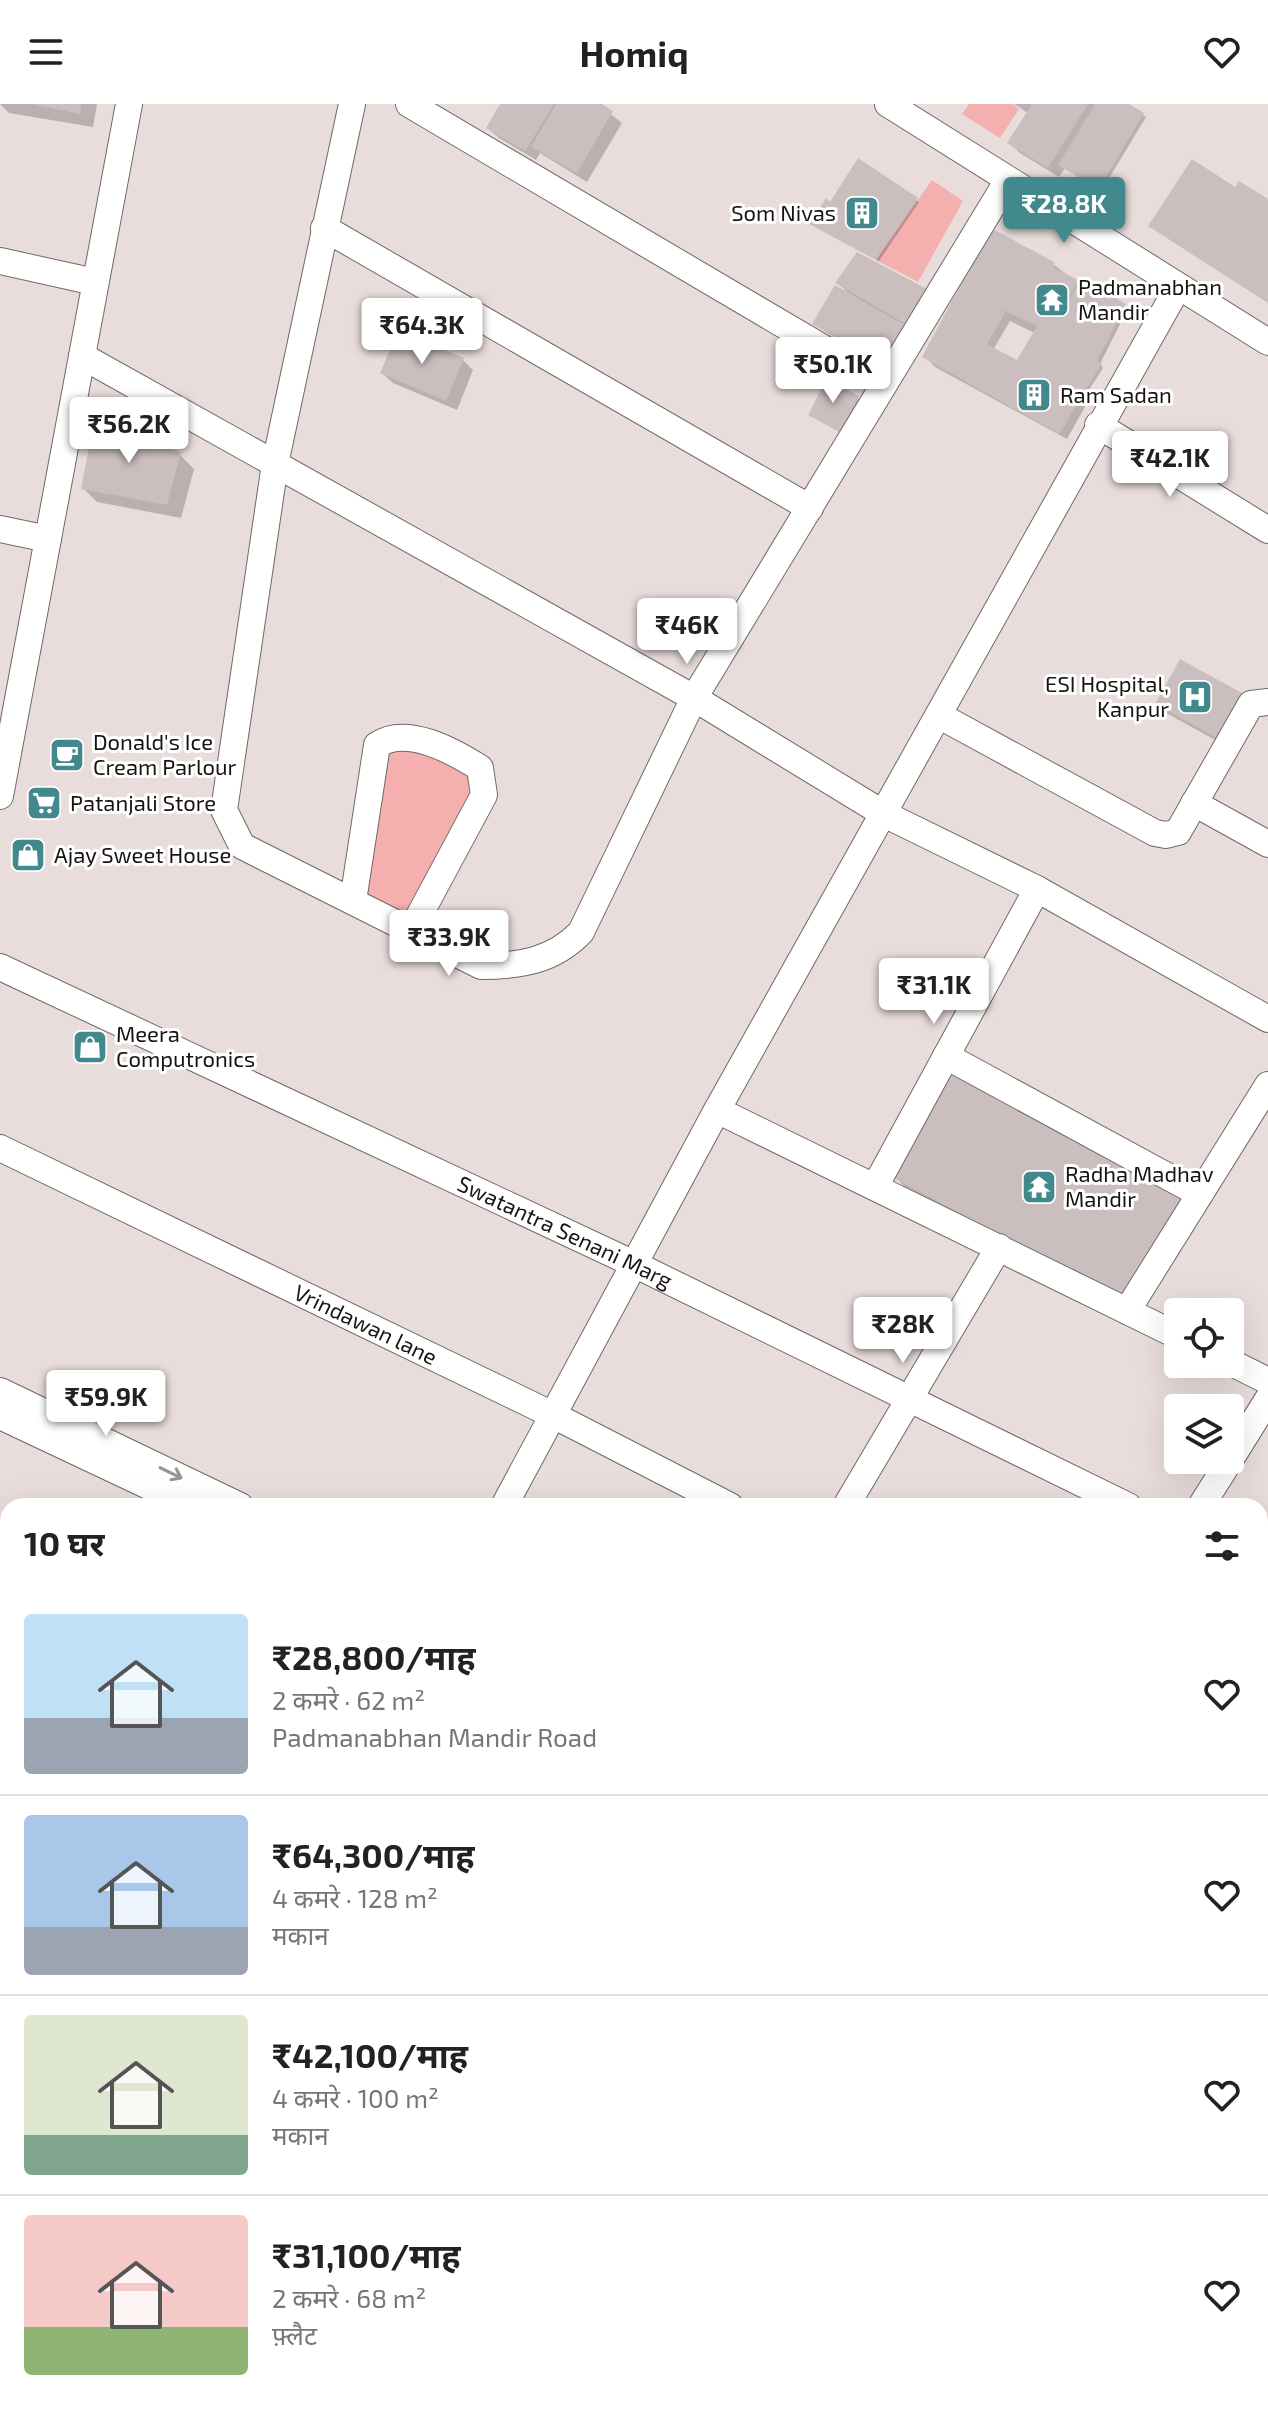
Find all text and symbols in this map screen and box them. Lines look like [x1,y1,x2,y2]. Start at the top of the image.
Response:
icon: menu [24,30,68,74]
icon: heart [1200,30,1244,74]
text: Homiq [579,31,689,74]
pin: ₹28.8K [999,177,1129,245]
text: ₹28.8K [1021,187,1107,218]
building icon: Som Nivas [843,194,881,232]
place label: Som Nivas [731,199,836,225]
place label: Padmanabhan Mandir [1078,273,1222,324]
temple icon: Padmanabhan Mandir [1033,281,1071,319]
pin: ₹64.3K [357,298,487,366]
text: ₹64.3K [380,308,464,339]
pin: ₹50.1K [768,337,898,405]
text: ₹50.1K [793,347,873,378]
building icon: Ram Sadan [1015,376,1053,414]
place label: Ram Sadan [1060,381,1172,407]
pin: ₹56.2K [64,397,194,465]
text: ₹56.2K [88,407,171,438]
pin: ₹42.1K [1105,431,1235,499]
text: ₹42.1K [1130,441,1210,472]
pin: ₹46K [640,598,734,666]
text: ₹46K [655,608,719,639]
place label: ESI Hospital, Kanpur [1045,670,1169,721]
hospital icon: ESI Hospital, Kanpur [1176,678,1214,716]
place label: Donald's Ice Cream Parlour [93,728,237,779]
cafe icon: Donald's Ice Cream Parlour [48,736,86,774]
supermarket icon: Patanjali Store [25,784,63,822]
place label: Patanjali Store [70,789,216,816]
shop icon: Ajay Sweet House [9,836,47,874]
place label: Ajay Sweet House [54,841,231,868]
pin: ₹33.9K [384,910,514,978]
text: ₹33.9K [407,920,491,951]
pin: ₹31.1K [869,958,999,1026]
text: ₹31.1K [897,968,971,999]
place label: Meera Computronics [116,1020,255,1071]
shop icon: Meera Computronics [71,1028,109,1066]
place label: Radha Madhav Mandir [1065,1160,1214,1211]
temple icon: Radha Madhav Mandir [1020,1168,1058,1206]
street label: Swatantra Senani Marg [454,1169,677,1293]
street label: Vrindawan lane [290,1278,442,1369]
pin: ₹28K [856,1297,950,1365]
map controls [1164,1298,1244,1474]
button: locate [1164,1298,1244,1378]
text: ₹28K [871,1307,935,1338]
pin: ₹59.9K [41,1370,171,1438]
text: ₹59.9K [64,1380,148,1411]
button: layers [1164,1394,1244,1474]
one-way arrow [159,1466,183,1481]
text: 10 घर [24,1522,105,1563]
icon: filters [1200,1524,1244,1568]
text: ₹28,800/माह [272,1636,476,1677]
icon: home [88,1646,184,1742]
icon: heart [1200,1672,1244,1716]
text: 2 कमरे · 62 m² [272,1684,425,1715]
text: Padmanabhan Mandir Road [272,1721,597,1752]
text: ₹64,300/माह [272,1834,474,1875]
icon: home [88,1847,184,1943]
icon: heart [1200,1873,1244,1917]
text: 4 कमरे · 128 m² [272,1882,438,1913]
text: मकान [272,1919,329,1950]
text: ₹42,100/माह [272,2034,468,2075]
icon: home [88,2047,184,2143]
icon: heart [1200,2073,1244,2117]
text: 4 कमरे · 100 m² [272,2082,439,2113]
text: मकान [272,2119,329,2150]
text: ₹31,100/माह [272,2234,461,2275]
icon: home [88,2247,184,2343]
icon: heart [1200,2273,1244,2317]
text: 2 कमरे · 68 m² [272,2282,426,2313]
text: फ़्लैट [272,2319,317,2350]

